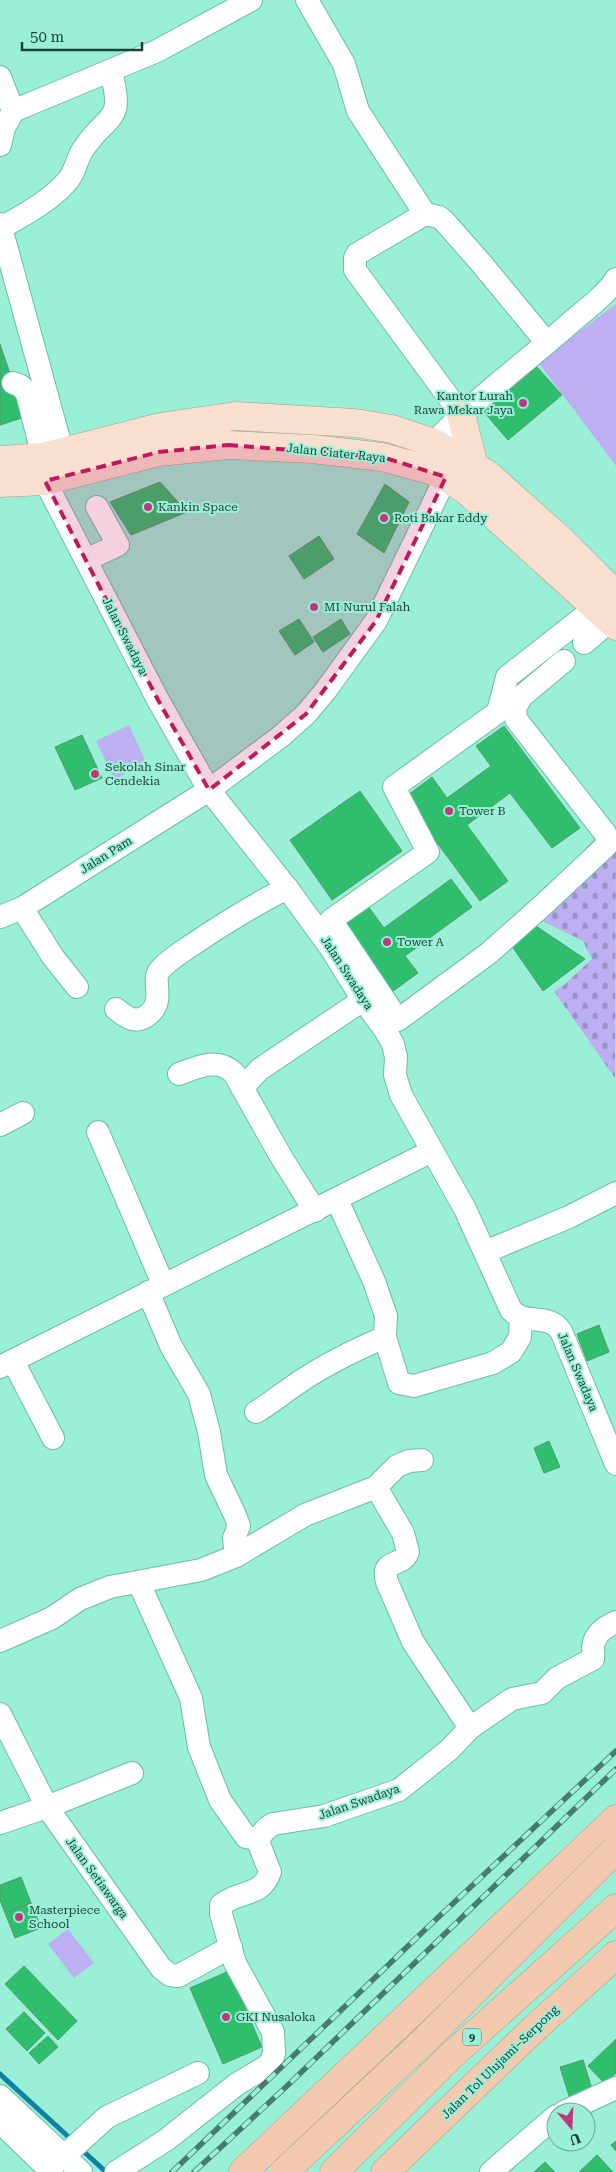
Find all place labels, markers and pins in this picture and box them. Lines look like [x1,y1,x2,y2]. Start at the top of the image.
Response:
place label: Kantor Lurah Rawa Mekar Jaya [414,389,513,417]
marker: Kantor Lurah Rawa Mekar Jaya [517,397,529,409]
place label: Kankin Space [158,500,238,514]
marker: Kankin Space [142,501,154,513]
place label: Roti Bakar Eddy [394,511,488,525]
marker: Roti Bakar Eddy [378,512,390,524]
place label: MI Nurul Falah [324,600,410,614]
marker: MI Nurul Falah [308,601,320,613]
place label: Sekolah Sinar Cendekia [105,760,185,788]
marker: Sekolah Sinar Cendekia [89,768,101,780]
place label: Tower B [459,804,506,818]
marker: Tower B [443,805,455,817]
place label: Tower A [397,935,445,949]
marker: Tower A [381,936,393,948]
place label: Masterpiece School [29,1903,100,1931]
marker: Masterpiece School [13,1911,25,1923]
place label: GKI Nusaloka [236,2010,316,2024]
marker: GKI Nusaloka [220,2011,232,2023]

